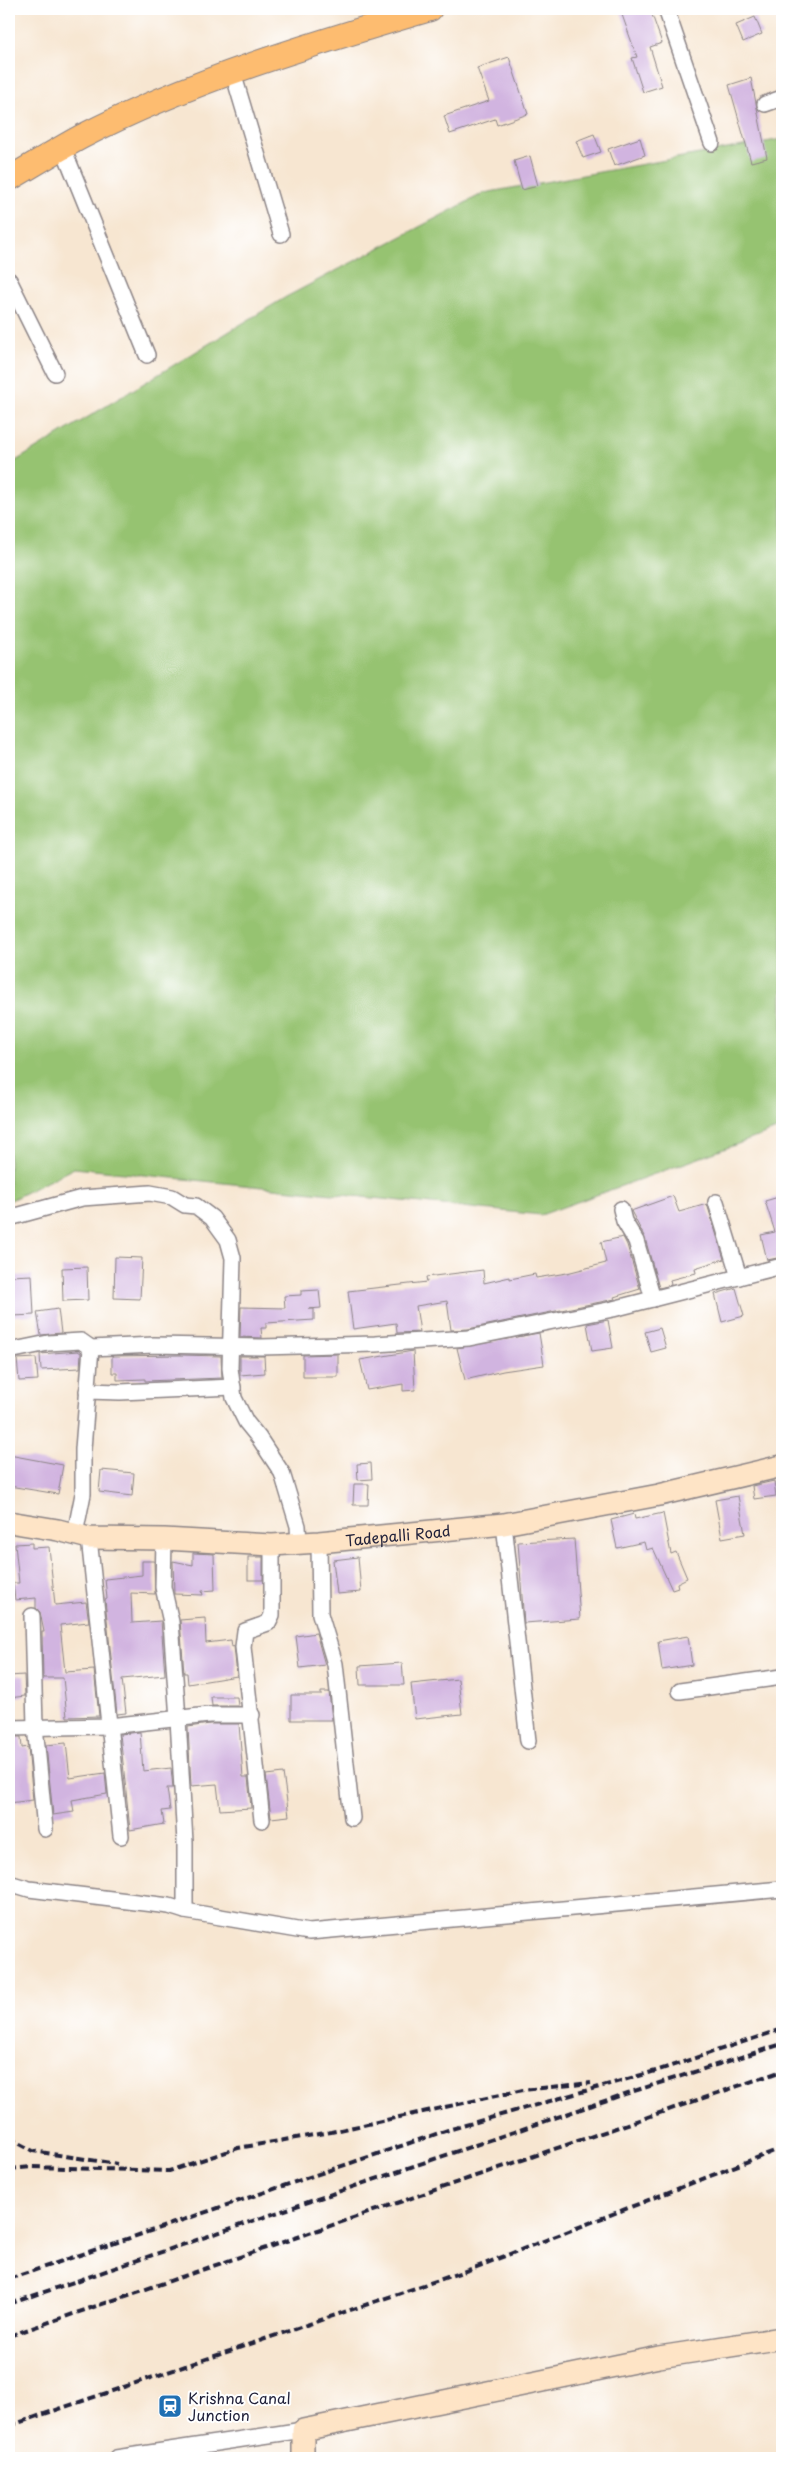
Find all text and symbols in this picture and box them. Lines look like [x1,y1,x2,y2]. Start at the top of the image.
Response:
street label: Tadepalli Road [344,1518,451,1551]
place label: Krishna Canal Junction [188,2386,291,2426]
station icon: Krishna Canal Junction [157,2393,183,2419]

